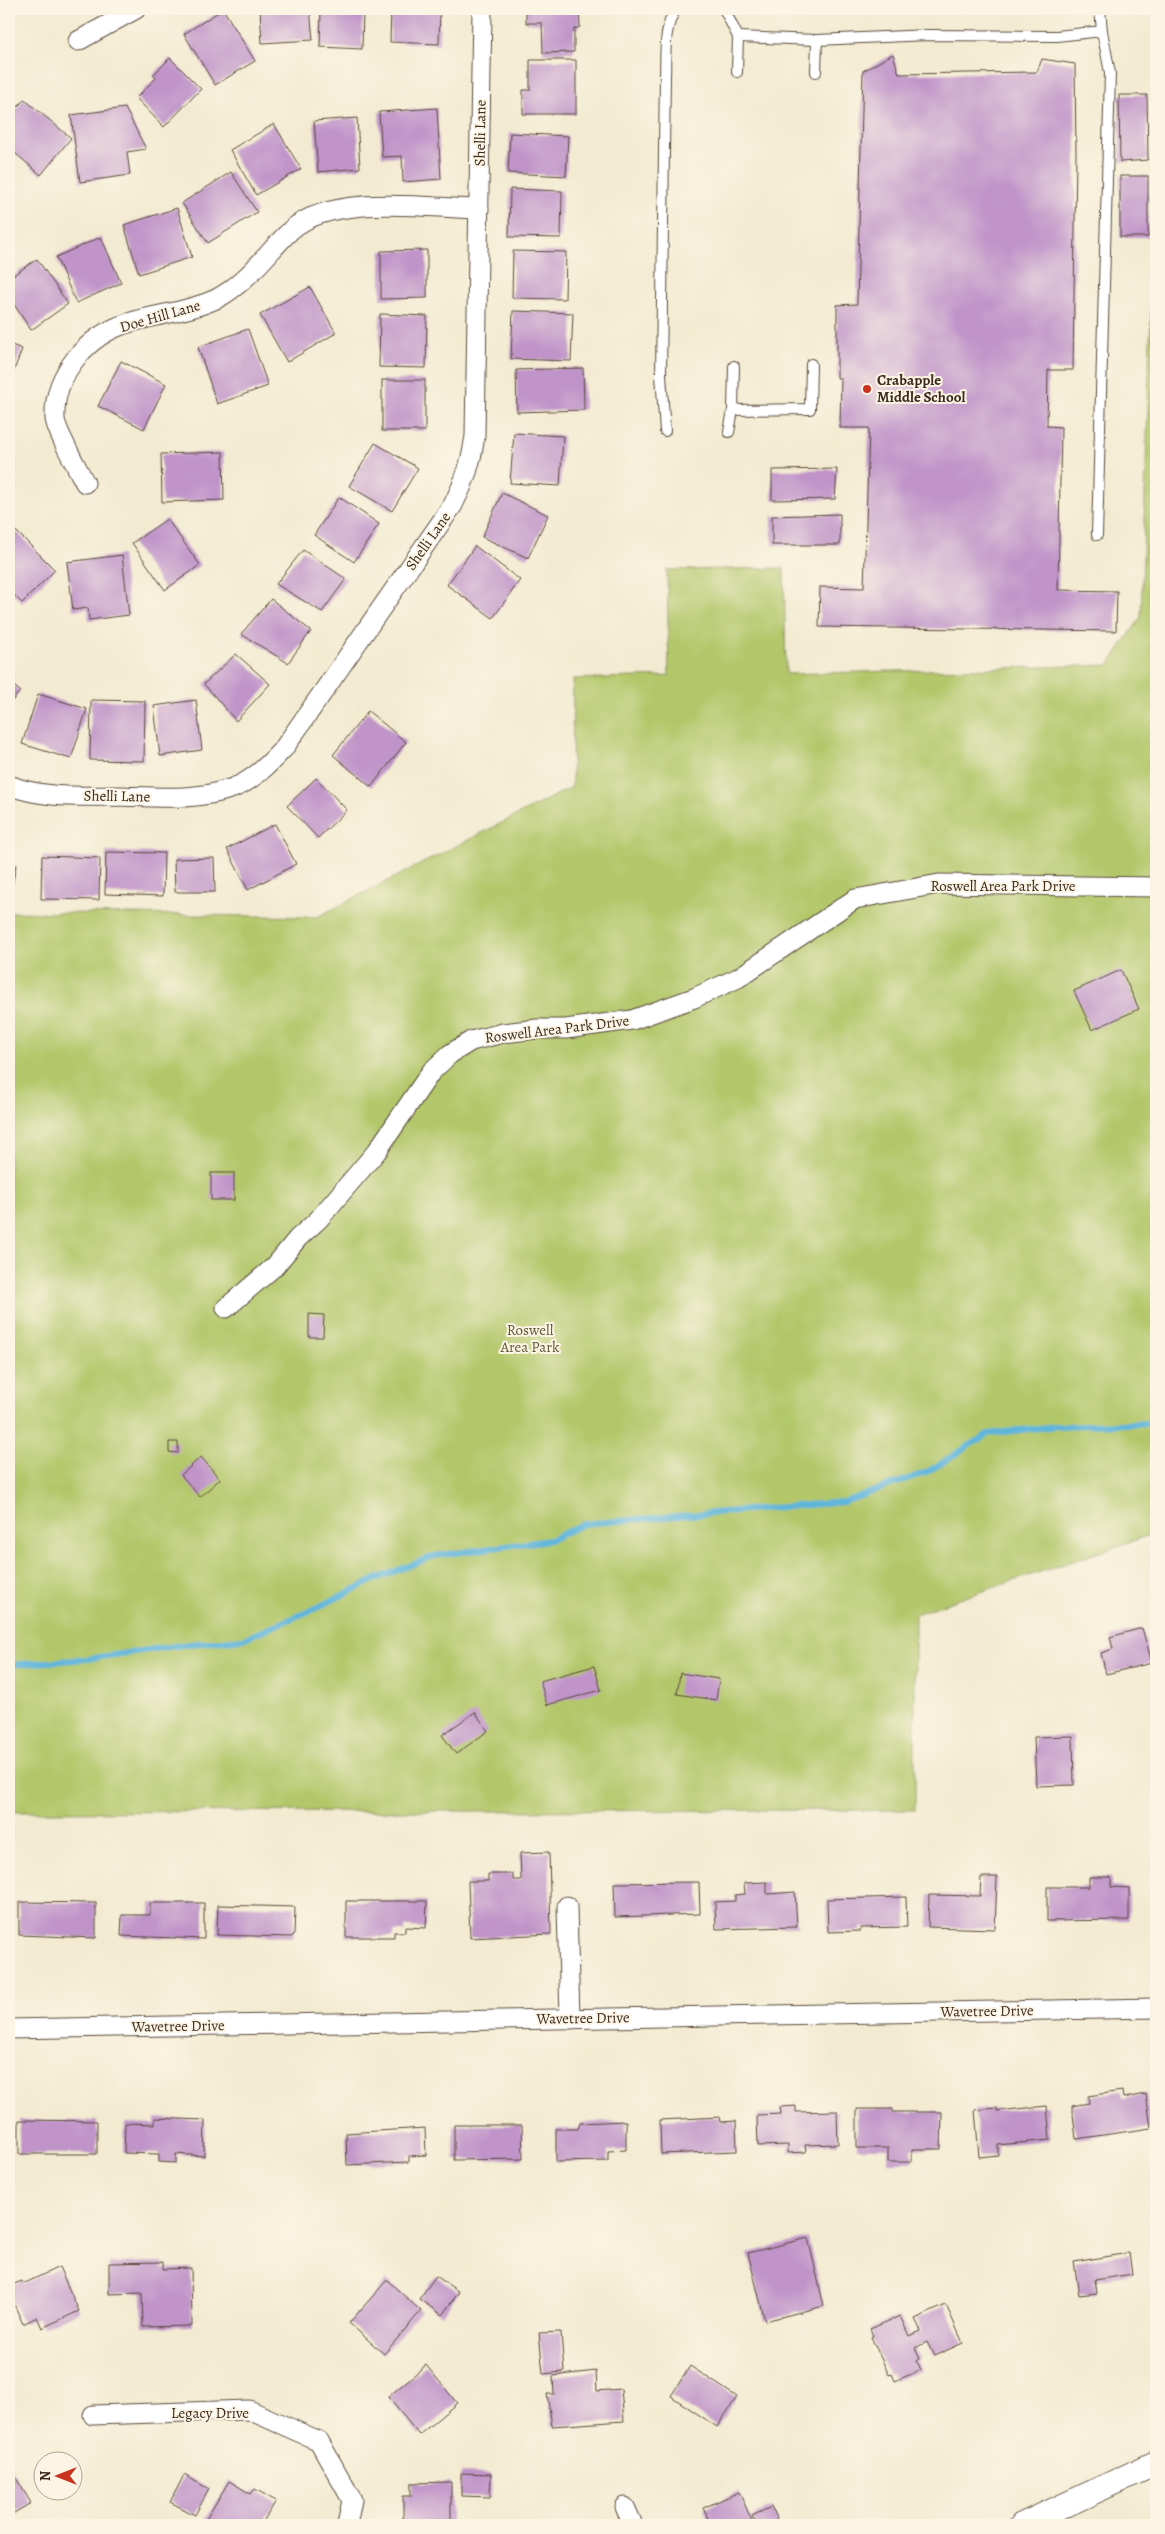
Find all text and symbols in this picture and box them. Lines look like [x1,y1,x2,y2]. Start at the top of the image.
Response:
street label: Shelli Lane [469,99,491,166]
street label: Doe Hill Lane [117,295,203,337]
place label: Crabapple Middle School [877,370,965,407]
marker: Crabapple Middle School [861,383,873,395]
street label: Shelli Lane [401,508,455,574]
street label: Shelli Lane [84,785,151,807]
street label: Roswell Area Park Drive [930,876,1076,896]
street label: Roswell Area Park Drive [484,1010,630,1048]
park label: Roswell Area Park [500,1320,560,1357]
street label: Wavetree Drive [939,2000,1034,2022]
street label: Wavetree Drive [535,2007,630,2029]
street label: Wavetree Drive [130,2015,225,2037]
street label: Legacy Drive [171,2403,249,2423]
north arrow [32,2452,82,2502]
text: N [36,2471,55,2481]

